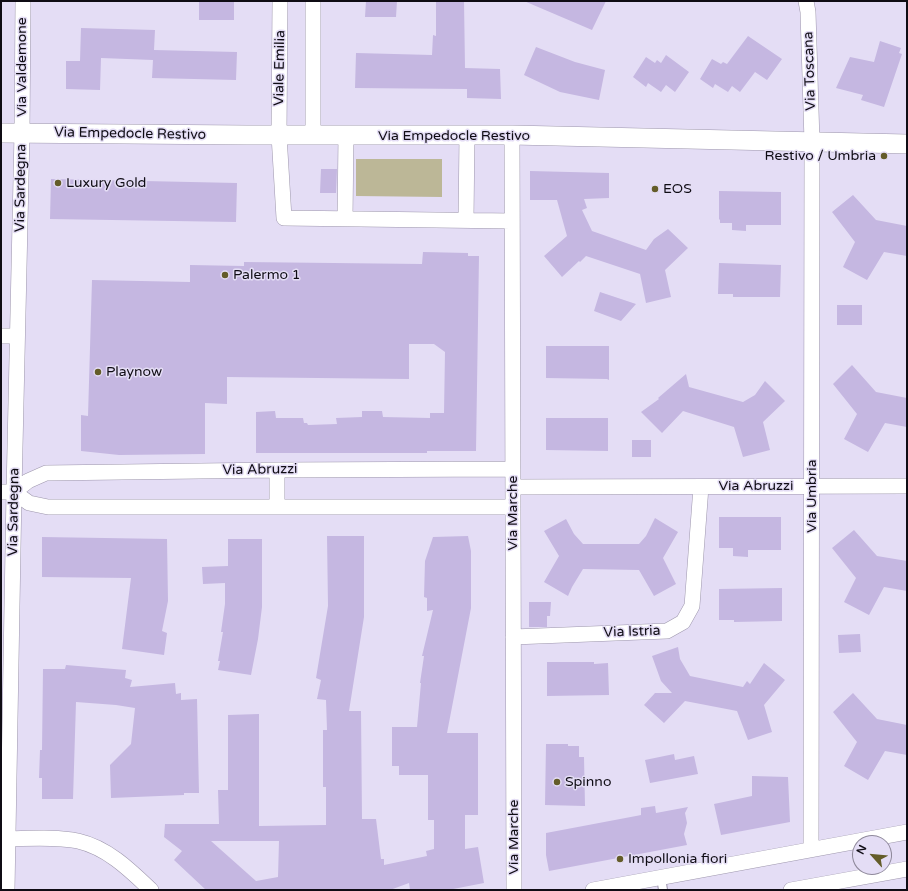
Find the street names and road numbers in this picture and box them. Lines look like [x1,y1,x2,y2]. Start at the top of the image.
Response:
street label: Via Valdemone [14,17,30,117]
street label: Viale Emilia [271,30,289,106]
street label: Via Toscana [800,31,820,111]
street label: Via Empedocle Restivo [54,124,206,144]
street label: Via Empedocle Restivo [378,128,530,144]
street label: Via Sardegna [12,144,30,232]
street label: Via Umbria [804,459,820,533]
street label: Via Abruzzi [222,461,298,479]
street label: Via Sardegna [5,468,23,556]
street label: Via Marche [505,475,521,551]
street label: Via Abruzzi [718,478,794,494]
street label: Via Istria [603,623,661,641]
street label: Via Marche [506,799,522,875]

